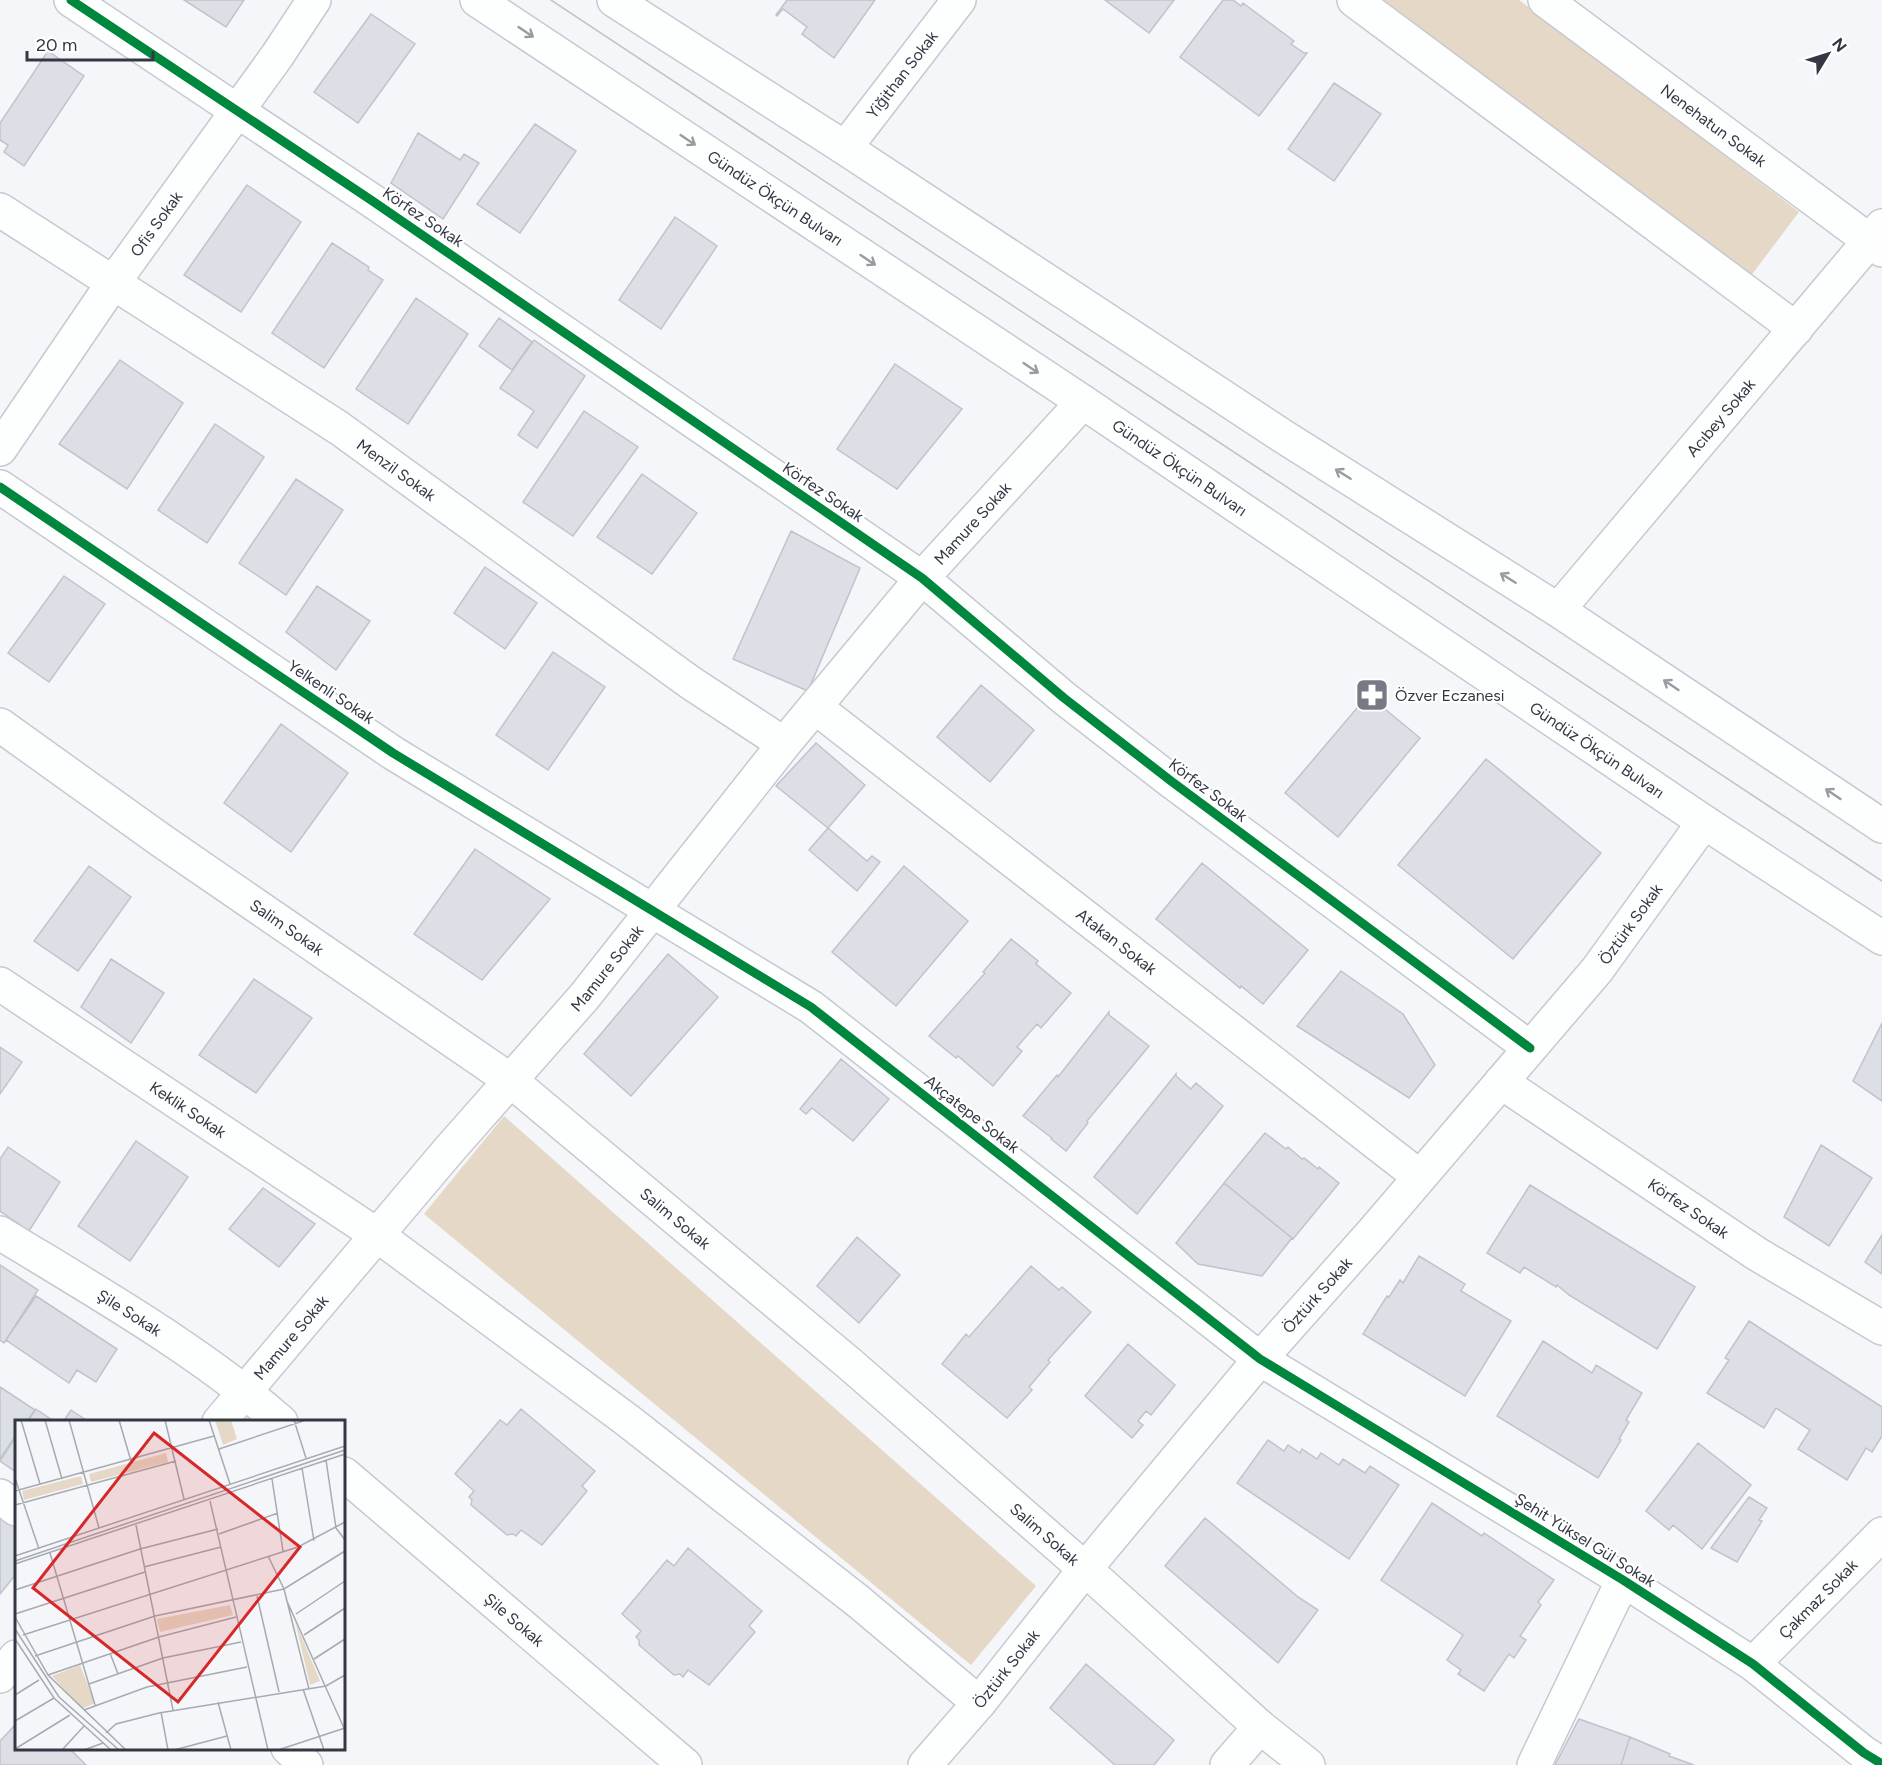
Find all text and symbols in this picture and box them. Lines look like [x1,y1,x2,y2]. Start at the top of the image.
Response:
scale bar [27,24,153,62]
north arrow [1798,24,1858,84]
one-way arrow [517,27,534,39]
street label: Yiğithan Sokak [862,27,942,122]
text: 20 m [36,34,77,56]
text: N [1828,34,1851,56]
street label: Nenehatun Sokak [1657,80,1770,171]
one-way arrow [680,134,697,147]
street label: Gündüz Ökçün Bulvarı [704,146,847,250]
street label: Körfez Sokak [379,183,467,251]
street label: Ofis Sokak [126,187,186,260]
one-way arrow [859,254,876,266]
one-way arrow [1022,362,1038,374]
street label: Acıbey Sokak [1682,374,1759,460]
street label: Gündüz Ökçün Bulvarı [1109,415,1251,520]
street label: Menzil Sokak [353,435,440,505]
street label: Körfez Sokak [779,458,867,526]
one-way arrow [1335,468,1352,480]
street label: Mamure Sokak [930,478,1015,568]
one-way arrow [1500,572,1517,584]
street label: Yelkenli Sokak [284,656,378,728]
pharmacy icon: Özver Eczanesi [1354,677,1390,713]
one-way arrow [1663,679,1680,691]
place label: Özver Eczanesi [1395,686,1504,705]
street label: Gündüz Ökçün Bulvarı [1526,698,1668,802]
street label: Körfez Sokak [1165,754,1251,826]
one-way arrow [1826,788,1842,800]
street label: Öztürk Sokak [1595,880,1666,968]
street label: Salim Sokak [246,895,328,959]
street label: Atakan Sokak [1073,904,1161,979]
street label: Mamure Sokak [566,921,647,1015]
street label: Akçatepe Sokak [921,1071,1023,1157]
street label: Keklik Sokak [146,1077,230,1142]
street label: Körfez Sokak [1645,1174,1733,1242]
street label: Salim Sokak [637,1184,714,1253]
street label: Öztürk Sokak [1278,1253,1356,1337]
street label: Şile Sokak [94,1285,166,1340]
street label: Mamure Sokak [250,1291,332,1383]
inset map [15,1420,345,1750]
street label: Şehit Yüksel Gül Sokak [1511,1489,1659,1591]
street label: Salim Sokak [1006,1499,1083,1569]
street label: Çakmaz Sokak [1775,1555,1861,1642]
street label: Şile Sokak [481,1589,548,1650]
street label: Öztürk Sokak [969,1625,1043,1712]

